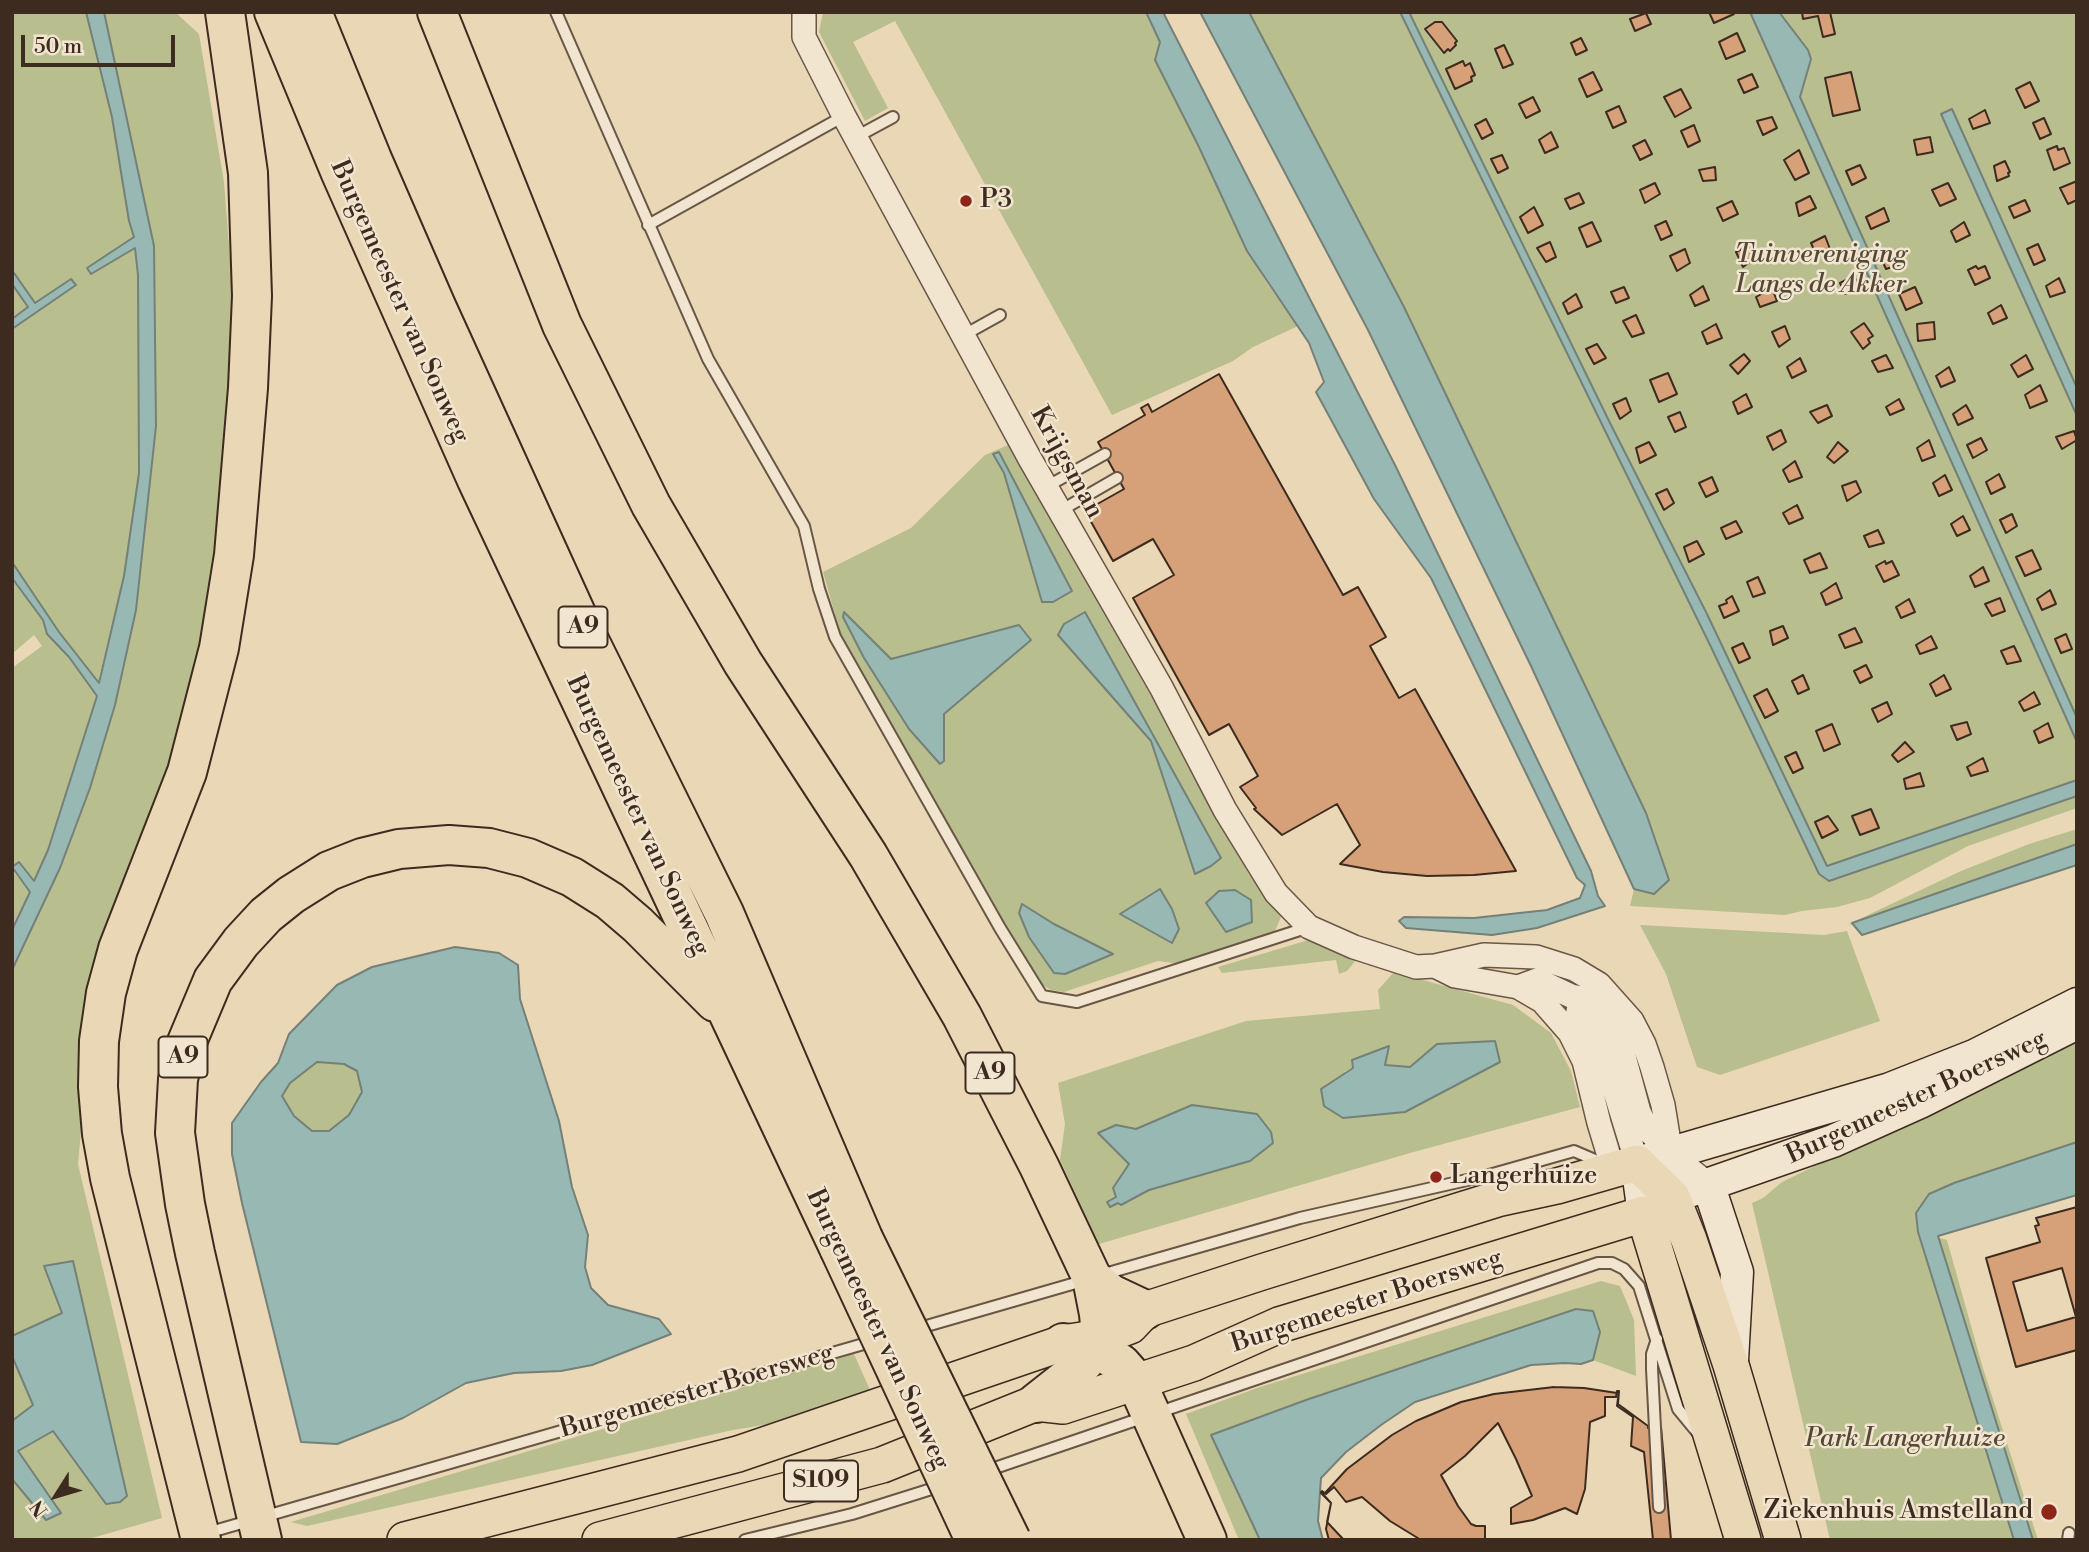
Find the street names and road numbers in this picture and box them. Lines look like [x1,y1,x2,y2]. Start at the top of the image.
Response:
street label: Burgemeester van Sonweg [323,156,475,448]
street label: Krijgsman [1022,401,1110,525]
road number: A9 [558,606,608,648]
street label: Burgemeester van Sonweg [558,671,716,961]
street label: Burgemeester Boersweg [1782,1024,2052,1172]
road number: A9 [158,1036,208,1078]
road number: A9 [965,1052,1014,1093]
street label: Burgemeester van Sonweg [798,1185,956,1475]
street label: Burgemeester Boersweg [1227,1243,1507,1361]
street label: Burgemeester Boersweg [557,1338,837,1446]
road number: S109 [784,1461,858,1502]

